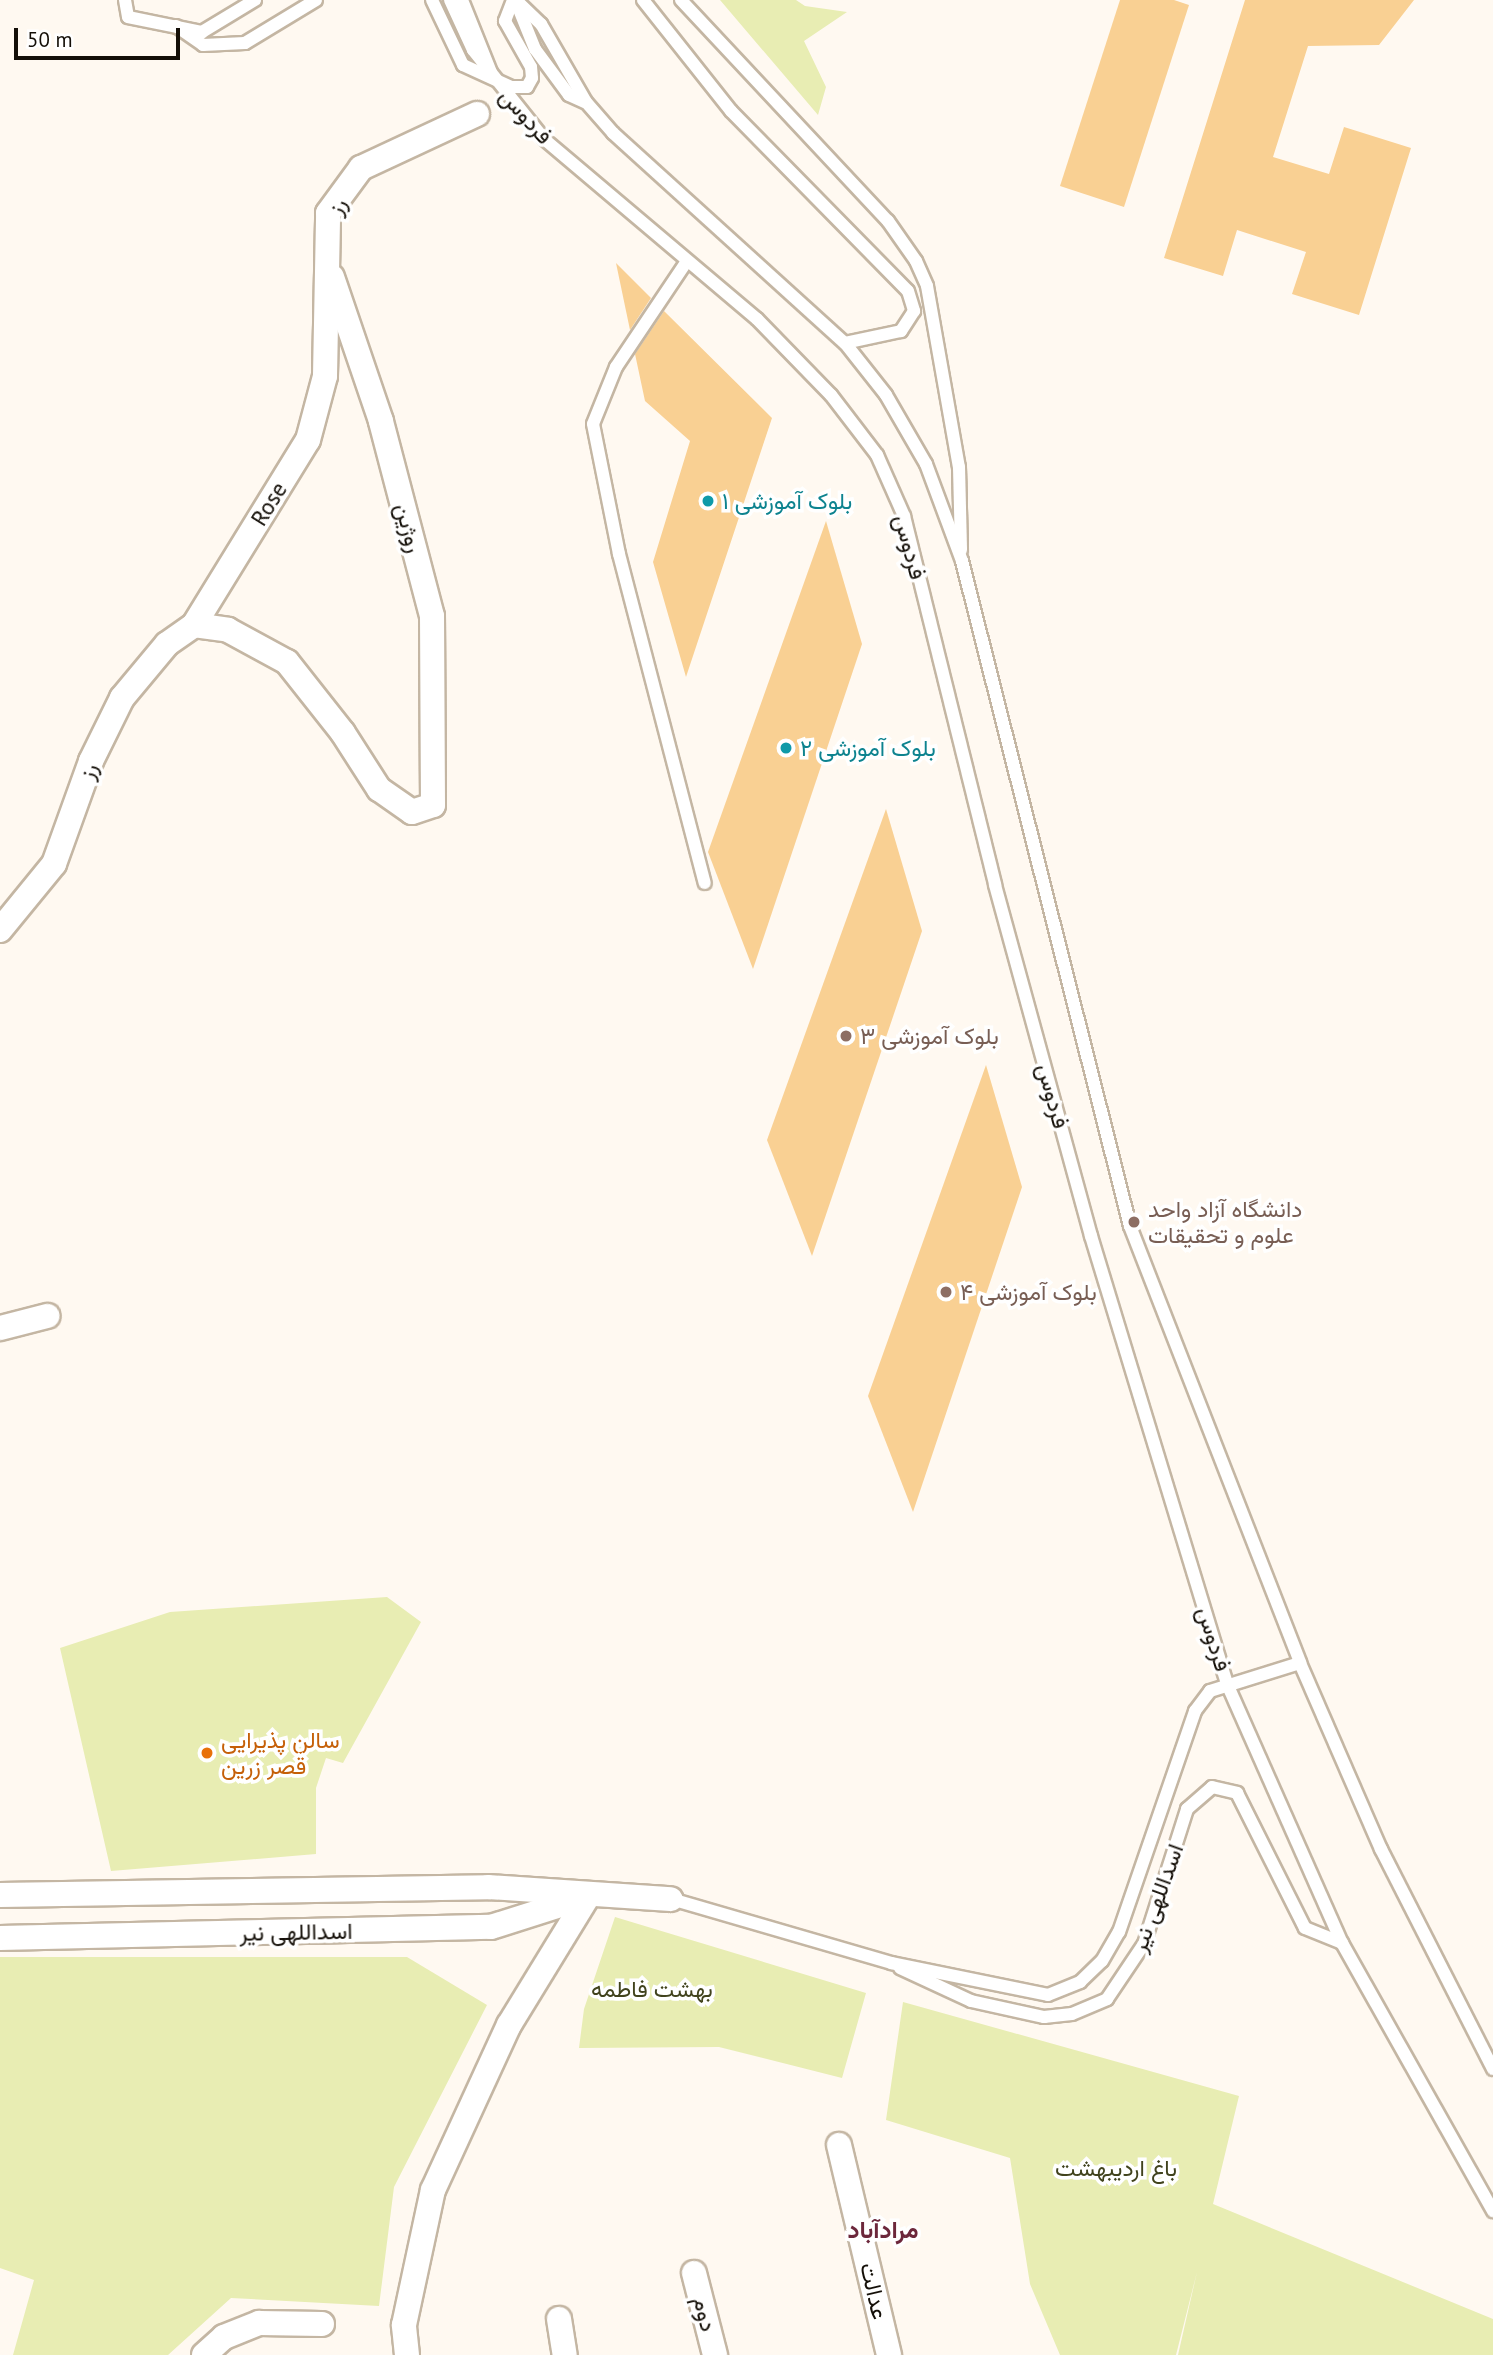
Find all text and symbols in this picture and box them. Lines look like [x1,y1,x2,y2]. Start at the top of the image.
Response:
scale bar [18,14,184,58]
text: 50 m [27,26,73,53]
street label: فردوس [494,82,558,150]
street label: رز [321,193,353,219]
street label: Rose [245,477,293,531]
place label: بلوک آموزشی ۱ [722,487,852,515]
marker: بلوک آموزشی ۱ [700,493,716,509]
street label: روژین [389,500,429,556]
street label: فردوس [888,512,932,582]
place label: بلوک آموزشی ۲ [800,734,936,762]
marker: بلوک آموزشی ۲ [778,740,794,756]
street label: رز [72,759,104,783]
place label: بلوک آموزشی ۳ [860,1022,999,1050]
marker: بلوک آموزشی ۳ [838,1028,854,1044]
street label: فردوس [1031,1061,1075,1131]
place label: دانشگاه آزاد واحد علوم و تحقیقات [1148,1195,1302,1249]
marker: دانشگاه آزاد واحد علوم و تحقیقات [1126,1214,1142,1230]
place label: بلوک آموزشی ۴ [960,1278,1097,1306]
marker: بلوک آموزشی ۴ [938,1284,954,1300]
street label: فردوس [1191,1603,1237,1675]
place label: سالن پذیرایی قصر زرین [221,1726,340,1780]
marker: سالن پذیرایی قصر زرین [199,1745,215,1761]
street label: اسداللهی نیر [1125,1840,1189,1956]
street label: اسداللهی نیر [239,1917,353,1947]
park label: بهشت فاطمه [591,1975,713,2003]
park label: باغ اردیبهشت [1055,2154,1177,2182]
district label: مرادآباد [847,2216,919,2244]
street label: عدالت [854,2260,894,2322]
street label: دوم [687,2294,723,2334]

